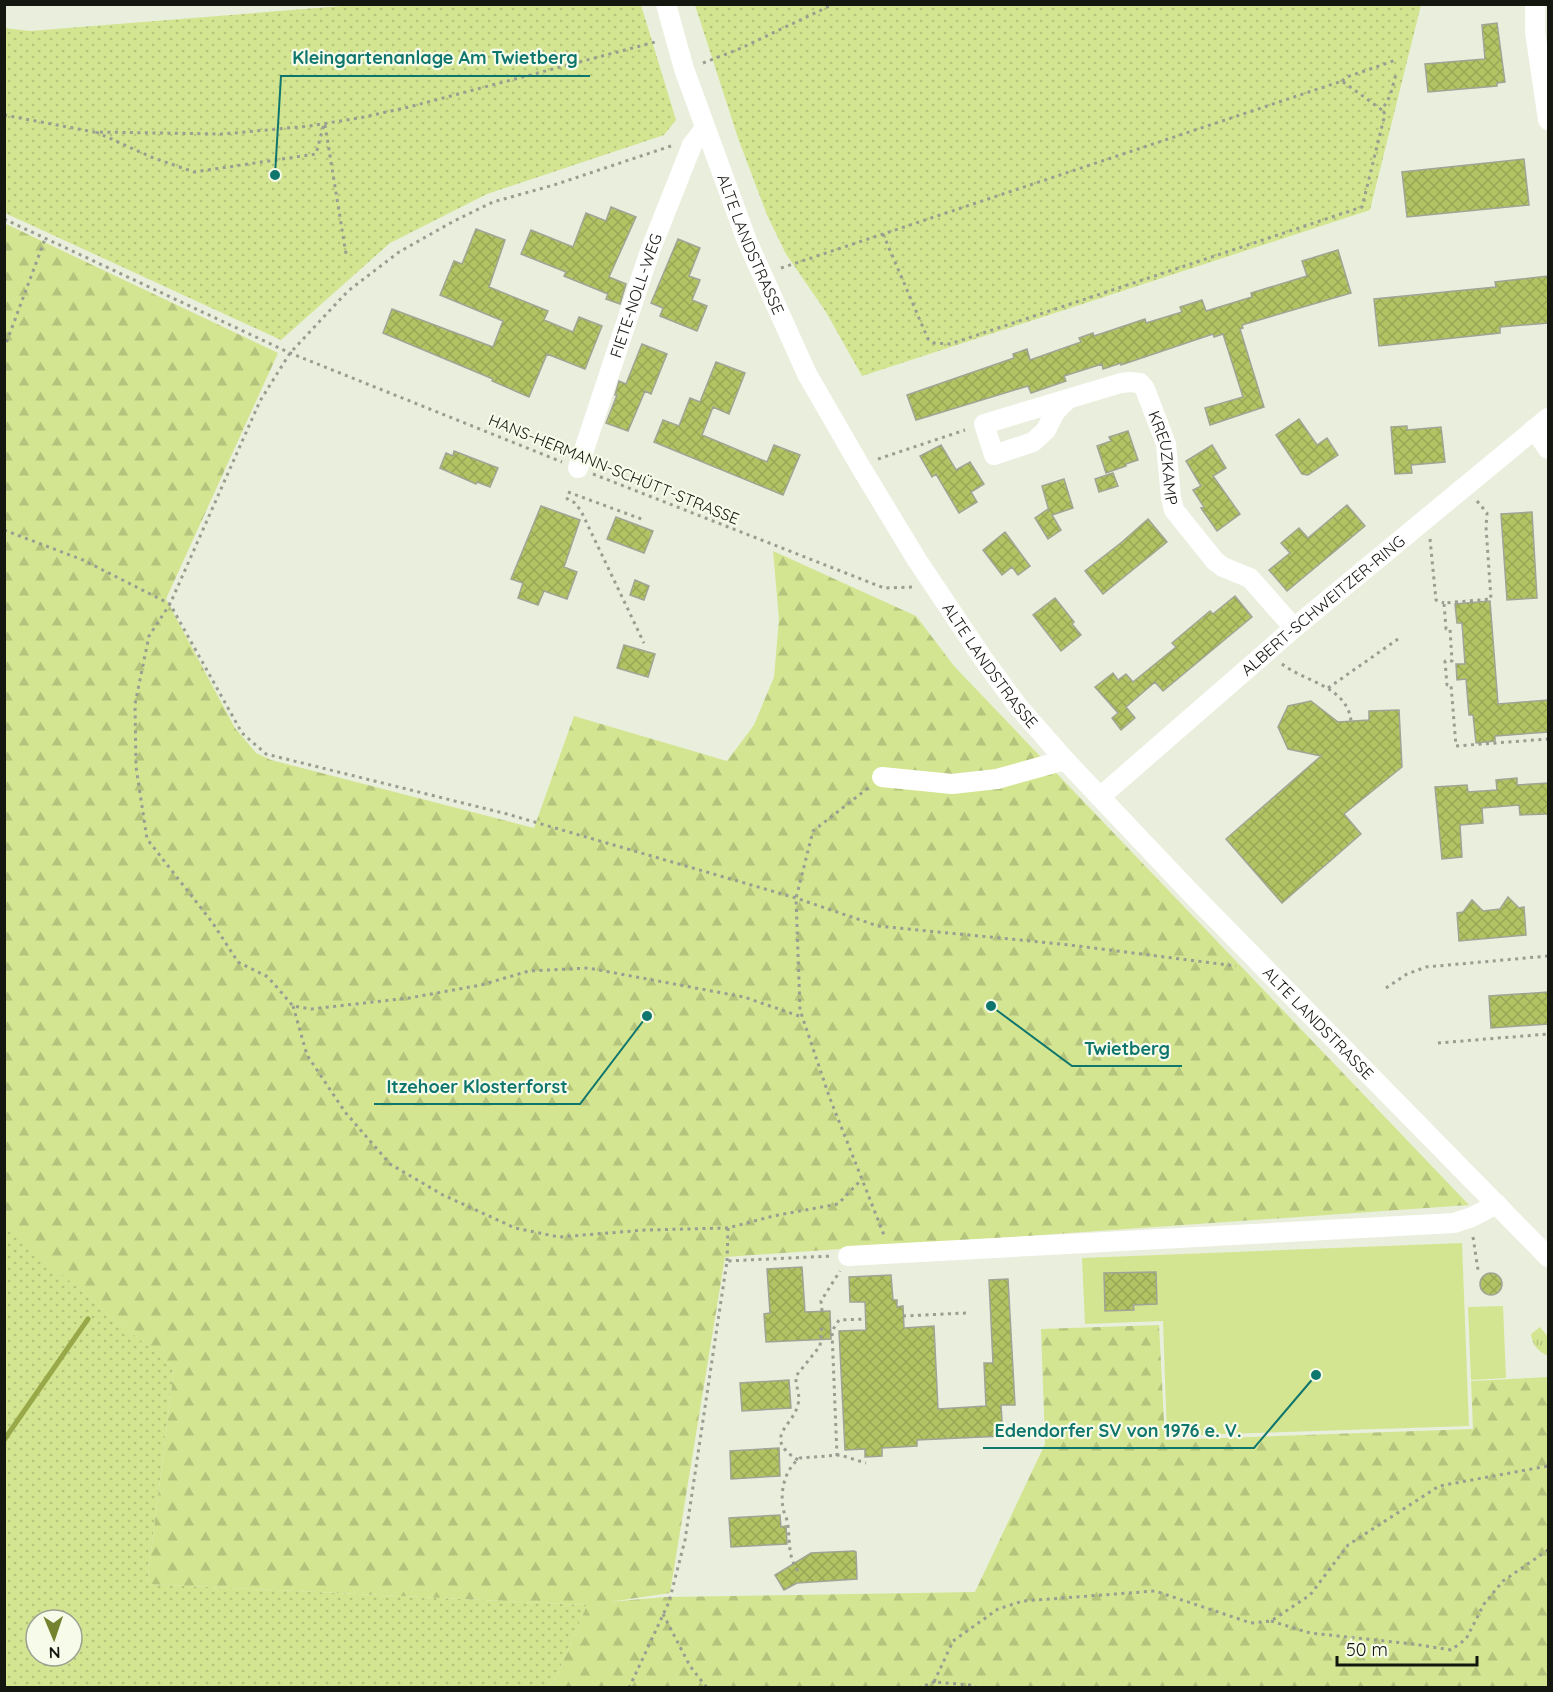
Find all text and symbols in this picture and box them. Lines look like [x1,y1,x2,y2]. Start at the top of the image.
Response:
callout: Kleingartenanlage Am Twietberg [281,40,590,76]
text: Kleingartenanlage Am Twietberg [292,46,578,69]
street label: ALTE LANDSTRASSE [713,171,789,317]
street label: FIETE-NOLL-WEG [605,230,666,360]
street label: KREUZKAMP [1144,408,1182,507]
street label: HANS-HERMANN-SCHÜTT-STRASSE [486,409,742,529]
street label: ALBERT-SCHWEITZER-RING [1237,531,1409,680]
street label: ALTE LANDSTRASSE [938,599,1042,732]
street label: ALTE LANDSTRASSE [1259,962,1378,1083]
callout: Twietberg [1072,1030,1182,1066]
text: Twietberg [1084,1037,1170,1060]
callout: Itzehoer Klosterforst [374,1068,580,1104]
text: Itzehoer Klosterforst [386,1075,568,1098]
callout: Edendorfer SV von 1976 e. V. [983,1412,1254,1448]
text: Edendorfer SV von 1976 e. V. [995,1419,1241,1442]
north arrow [24,1608,84,1668]
scale bar [1337,1629,1476,1667]
text: 50 m [1346,1638,1388,1661]
text: N [48,1643,61,1663]

